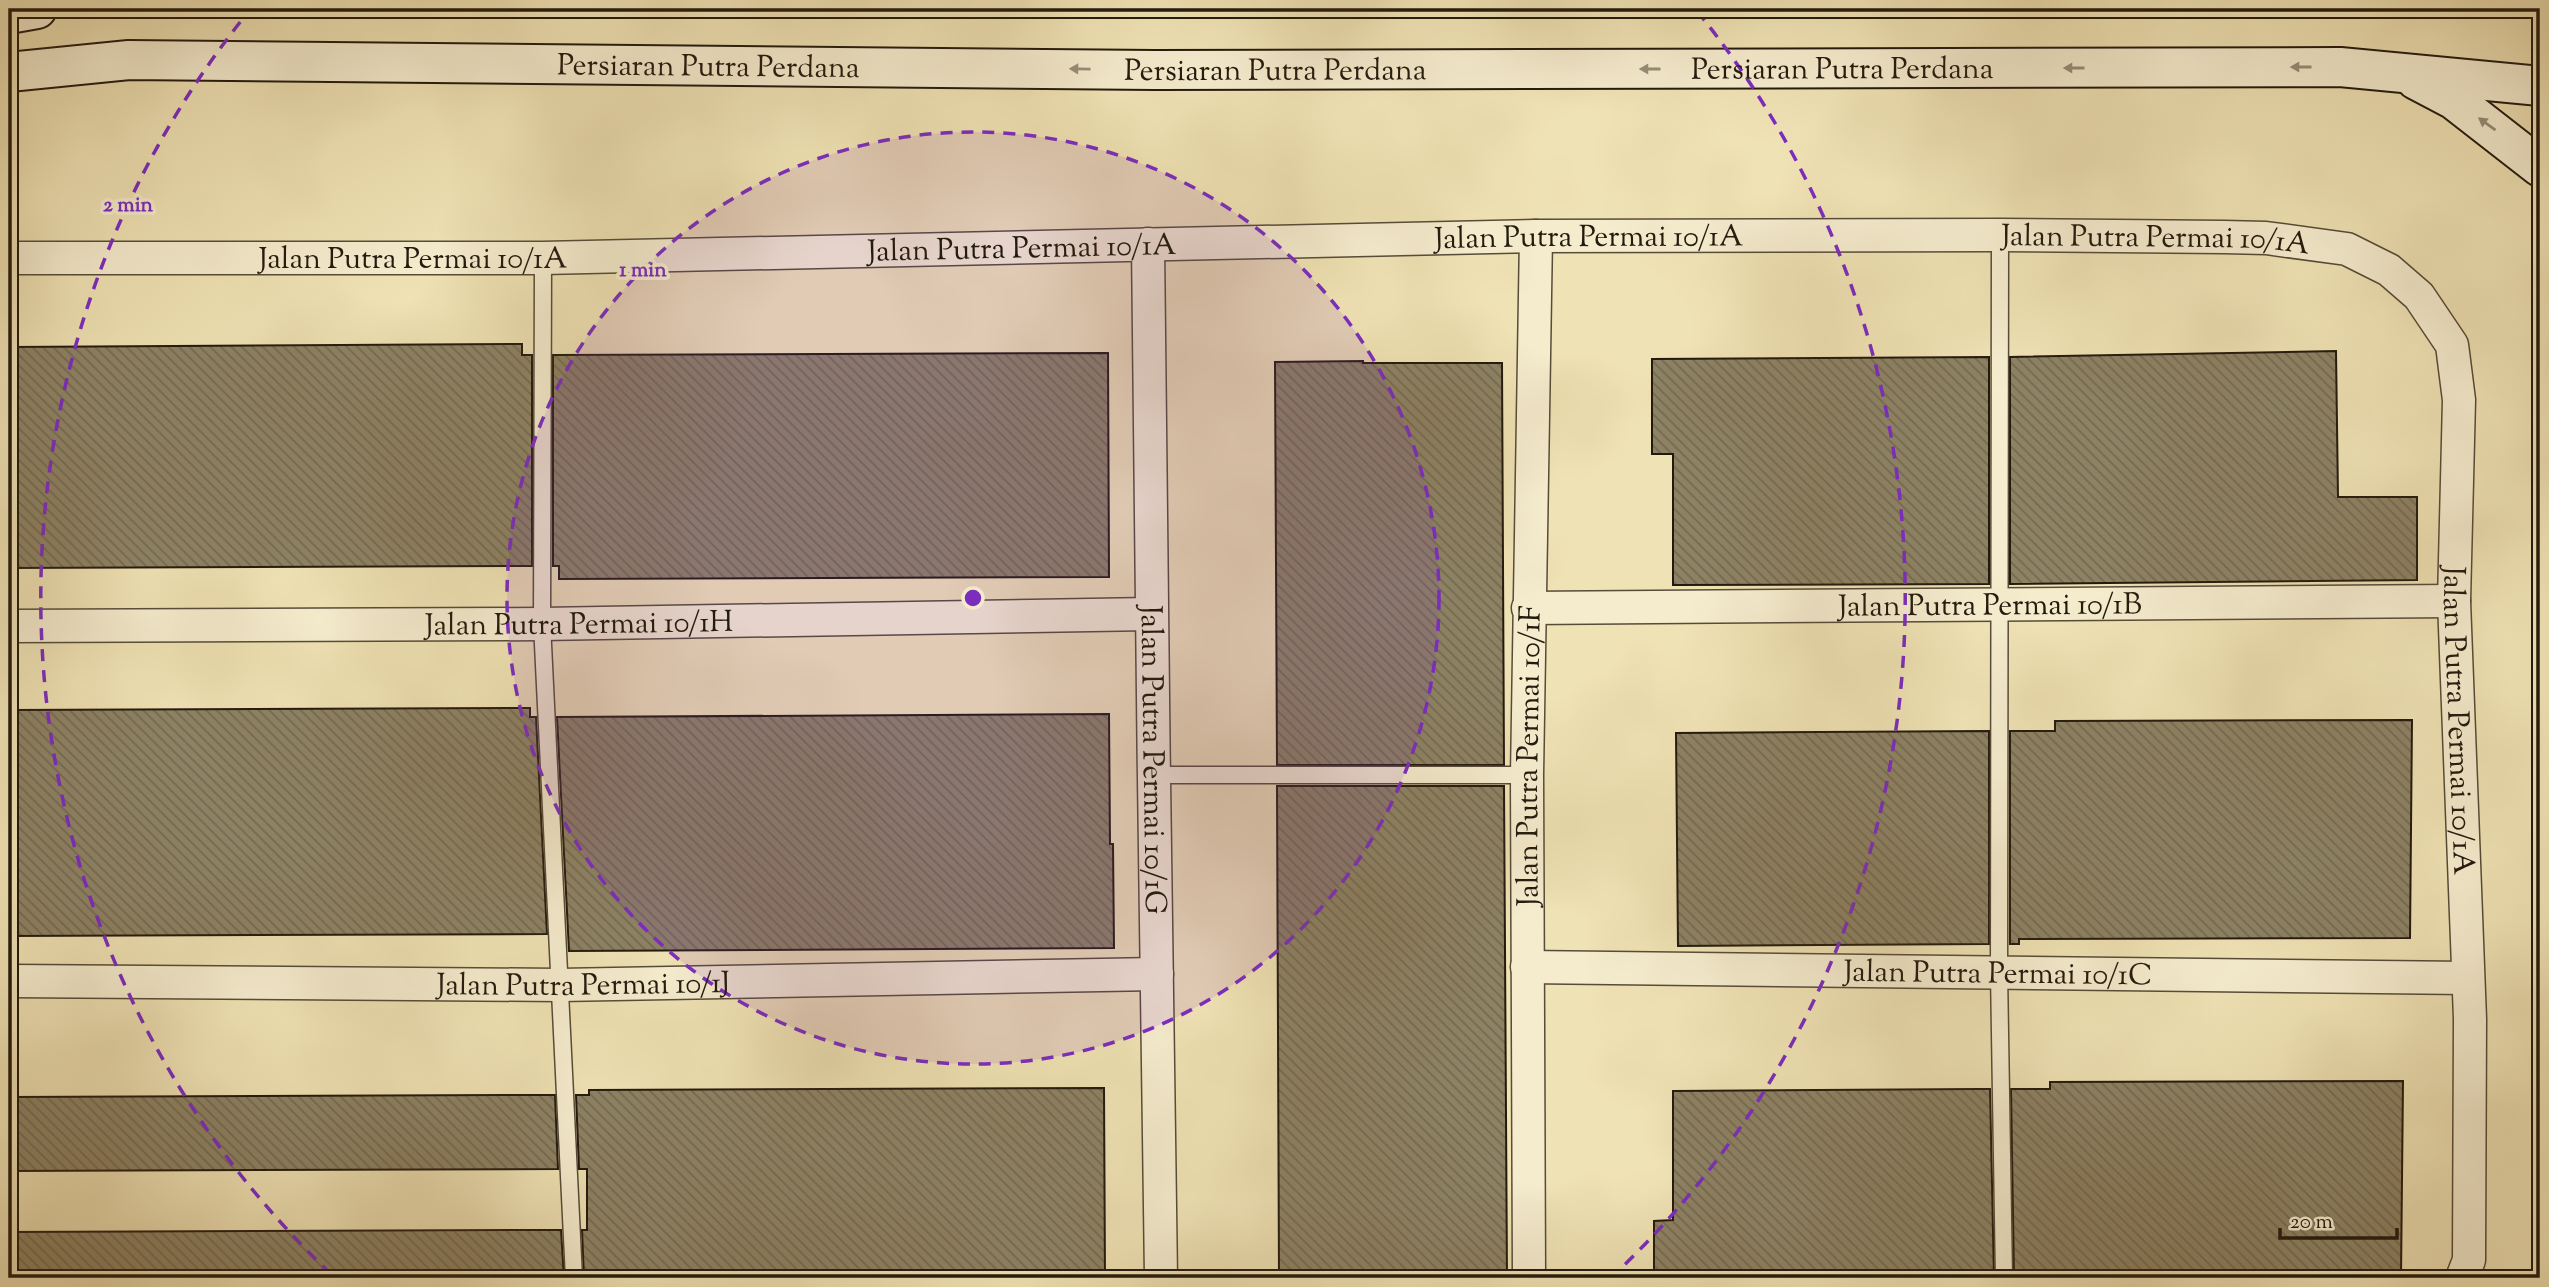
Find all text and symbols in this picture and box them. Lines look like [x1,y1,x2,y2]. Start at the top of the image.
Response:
street label: Persiaran Putra Perdana [557,45,860,91]
street label: Persiaran Putra Perdana [1691,49,1994,93]
street label: Persiaran Putra Perdana [1124,50,1427,94]
one-way arrow [2290,61,2312,73]
one-way arrow [2063,62,2085,74]
one-way arrow [1069,63,1091,75]
one-way arrow [1639,63,1661,75]
one-way arrow [2478,117,2496,131]
text: 2 min [103,191,154,221]
street label: Jalan Putra Permai 10/1A [1999,216,2312,268]
street label: Jalan Putra Permai 10/1A [1432,217,1743,262]
street label: Jalan Putra Permai 10/1A [865,225,1177,275]
street label: Jalan Putra Permai 10/1A [256,238,568,282]
text: 1 min [619,256,667,286]
street label: Jalan Putra Permai 10/1A [2430,564,2483,876]
street label: Jalan Putra Permai 10/1B [1836,584,2142,630]
centre of rings [961,586,985,610]
street label: Jalan Putra Permai 10/1H [423,602,734,648]
street label: Jalan Putra Permai 10/1G [1128,603,1175,915]
street label: Jalan Putra Permai 10/1F [1508,605,1554,909]
street label: Jalan Putra Permai 10/1C [1841,952,2153,998]
street label: Jalan Putra Permai 10/1J [434,963,730,1009]
scale bar [2280,1196,2397,1240]
text: 20 m [2290,1208,2333,1238]

